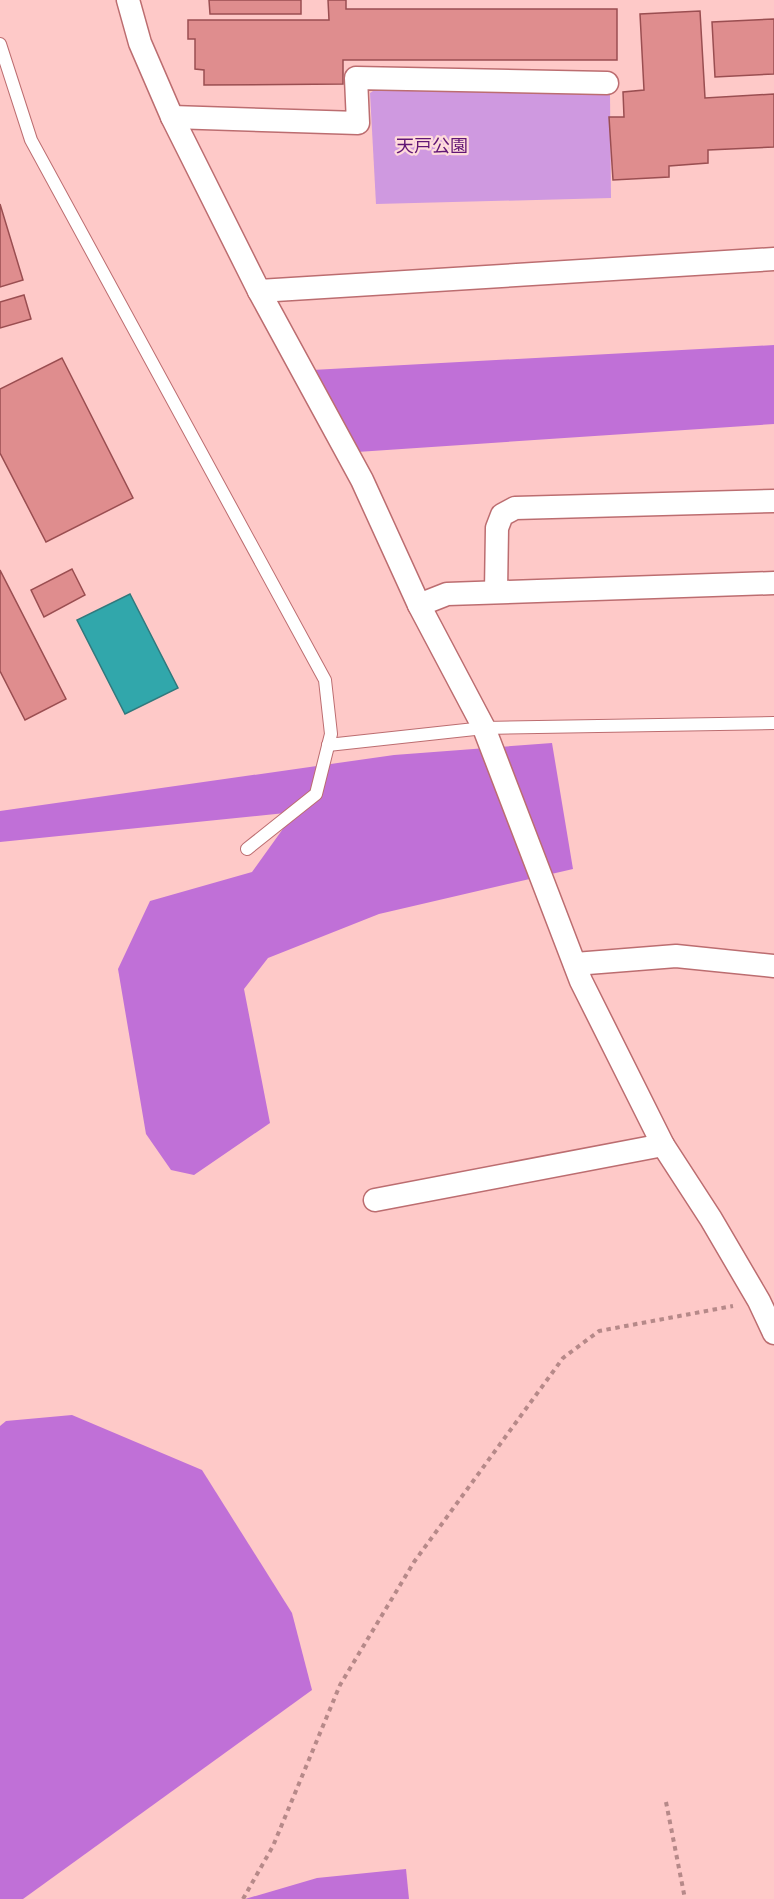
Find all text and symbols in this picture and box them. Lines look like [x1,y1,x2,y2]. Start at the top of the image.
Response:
park label: 天戸公園 [396,134,468,157]

